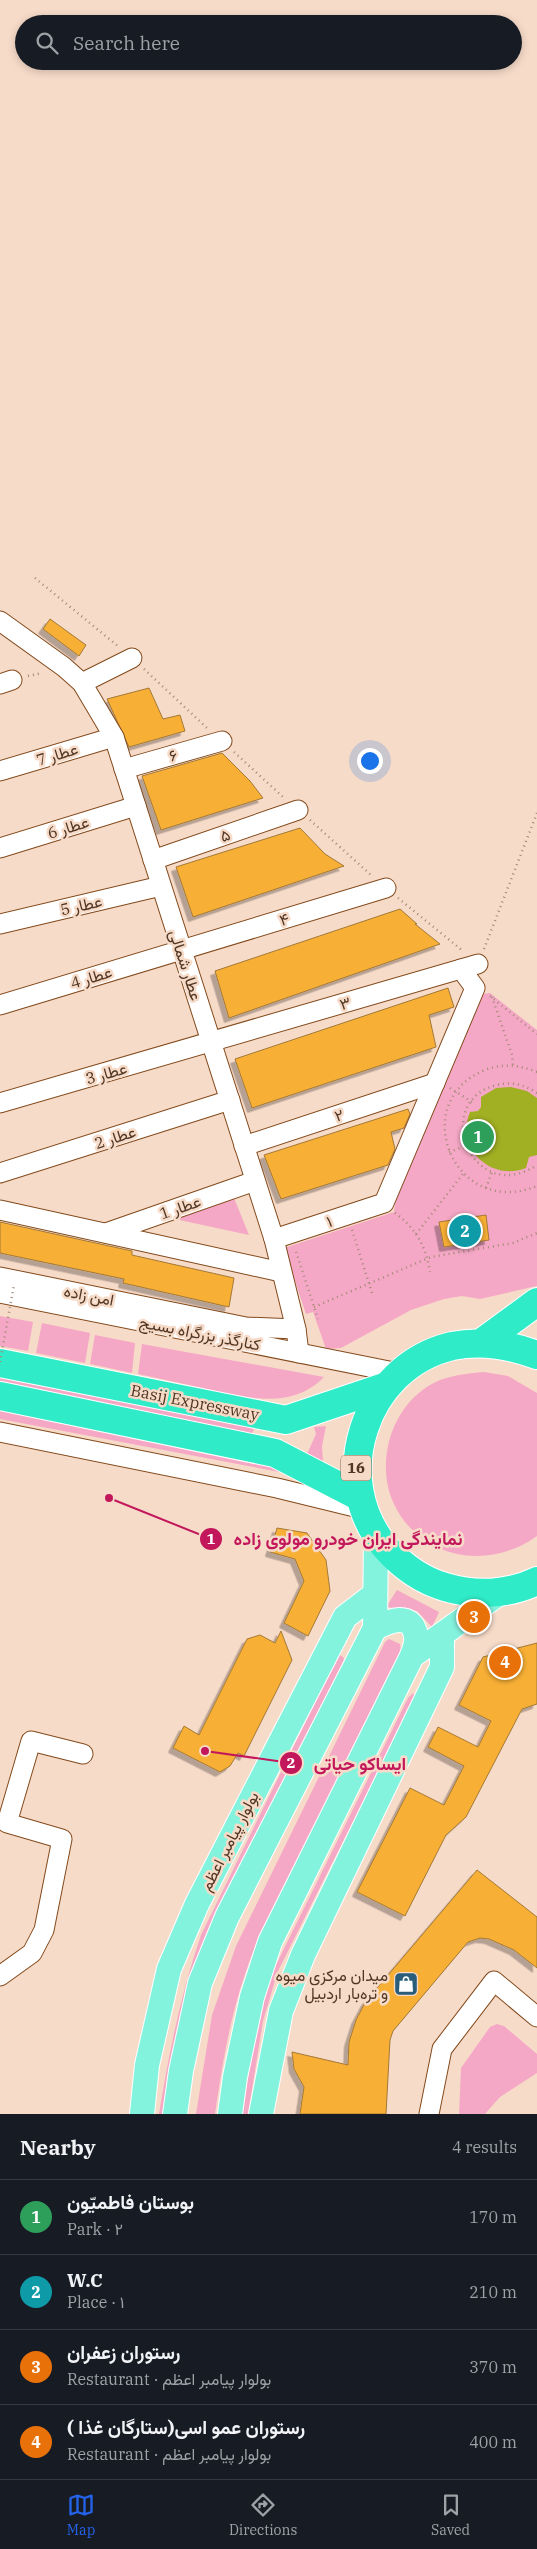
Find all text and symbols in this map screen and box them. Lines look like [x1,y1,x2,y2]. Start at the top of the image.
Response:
search box [15,15,522,70]
icon: search [33,29,61,57]
text: Search here [73,31,180,55]
street label: عطار 7 [34,738,80,771]
street label: ۶ [166,744,180,766]
your location [357,748,383,774]
street label: عطار 6 [45,811,91,844]
street label: ۵ [217,824,233,846]
street label: عطار 5 [58,891,104,920]
street label: ۴ [277,908,291,930]
street label: عطار شمالی [164,927,207,1003]
street label: عطار 4 [68,961,114,994]
street label: ۳ [337,992,353,1014]
street label: عطار 3 [83,1058,129,1089]
street label: ۲ [332,1104,346,1126]
pin: 1 [462,1118,494,1156]
street label: عطار 2 [92,1121,138,1154]
street label: عطار 1 [157,1191,204,1224]
street label: ۱ [324,1211,334,1231]
pin: 2 [449,1212,481,1250]
street label: امن زاده [62,1280,116,1311]
street label: کنارگذر بزرگراه بسیج [137,1311,262,1357]
street label: Basij Expressway [129,1380,261,1424]
road number: 16 [341,1456,371,1480]
callout: نمایندگی ایران خودرو مولوی زاده [199,1523,473,1556]
text: نمایندگی ایران خودرو مولوی زاده [234,1527,462,1550]
text: 1 [206,1529,216,1548]
pin: 3 [458,1598,490,1636]
pin: 4 [489,1643,521,1681]
callout: ایساکو حیاتی [279,1747,416,1780]
text: ایساکو حیاتی [314,1752,406,1775]
text: 2 [286,1753,296,1772]
street label: بولوار پیامبر اعظم [195,1788,264,1895]
place label: میدان مرکزی میوه و تره‌بار اردبیل [276,1965,388,2004]
shop icon: میدان مرکزی میوه و تره‌بار اردبیل [393,1971,419,1997]
text: Nearby [20,2133,96,2161]
text: 4 results [452,2137,517,2157]
text: بوستان فاطمیّون [67,2190,194,2214]
text: 1 [31,2207,41,2227]
text: 170 m [469,2207,517,2227]
text: Park · ۲ [67,2219,123,2239]
text: W.C [67,2268,103,2292]
text: 2 [31,2282,41,2302]
text: 210 m [469,2282,517,2302]
text: Place · ۱ [67,2292,124,2312]
text: رستوران زعفران [67,2340,180,2364]
text: 3 [31,2357,41,2377]
text: 370 m [469,2357,517,2377]
text: Restaurant · بولوار پیامبر اعظم [67,2369,271,2389]
text: رستوران عمو اسی(ستارگان غذا ) [67,2415,305,2439]
text: 4 [31,2432,41,2452]
text: 400 m [469,2432,517,2452]
text: Restaurant · بولوار پیامبر اعظم [67,2444,271,2464]
tab: Map [67,2491,95,2539]
tab: Directions [229,2491,297,2539]
tab: Saved [431,2491,470,2539]

